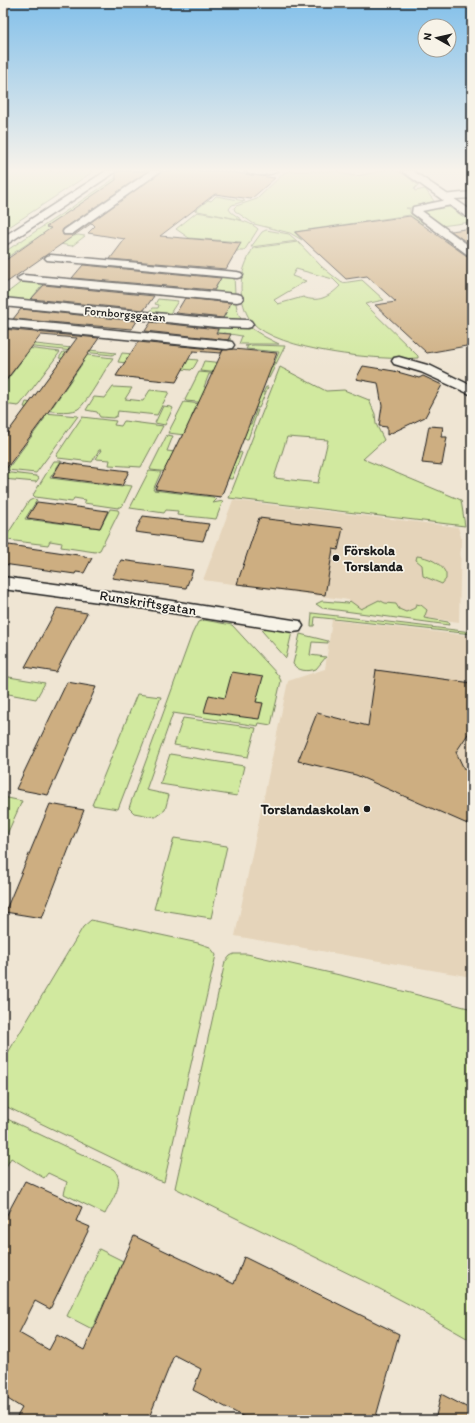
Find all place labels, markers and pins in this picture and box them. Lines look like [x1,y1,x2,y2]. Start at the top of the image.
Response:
place label: Förskola Torslanda [343,542,404,575]
marker: Förskola Torslanda [331,553,341,563]
place label: Torslandaskolan [260,801,359,818]
marker: Torslandaskolan [362,804,372,814]

